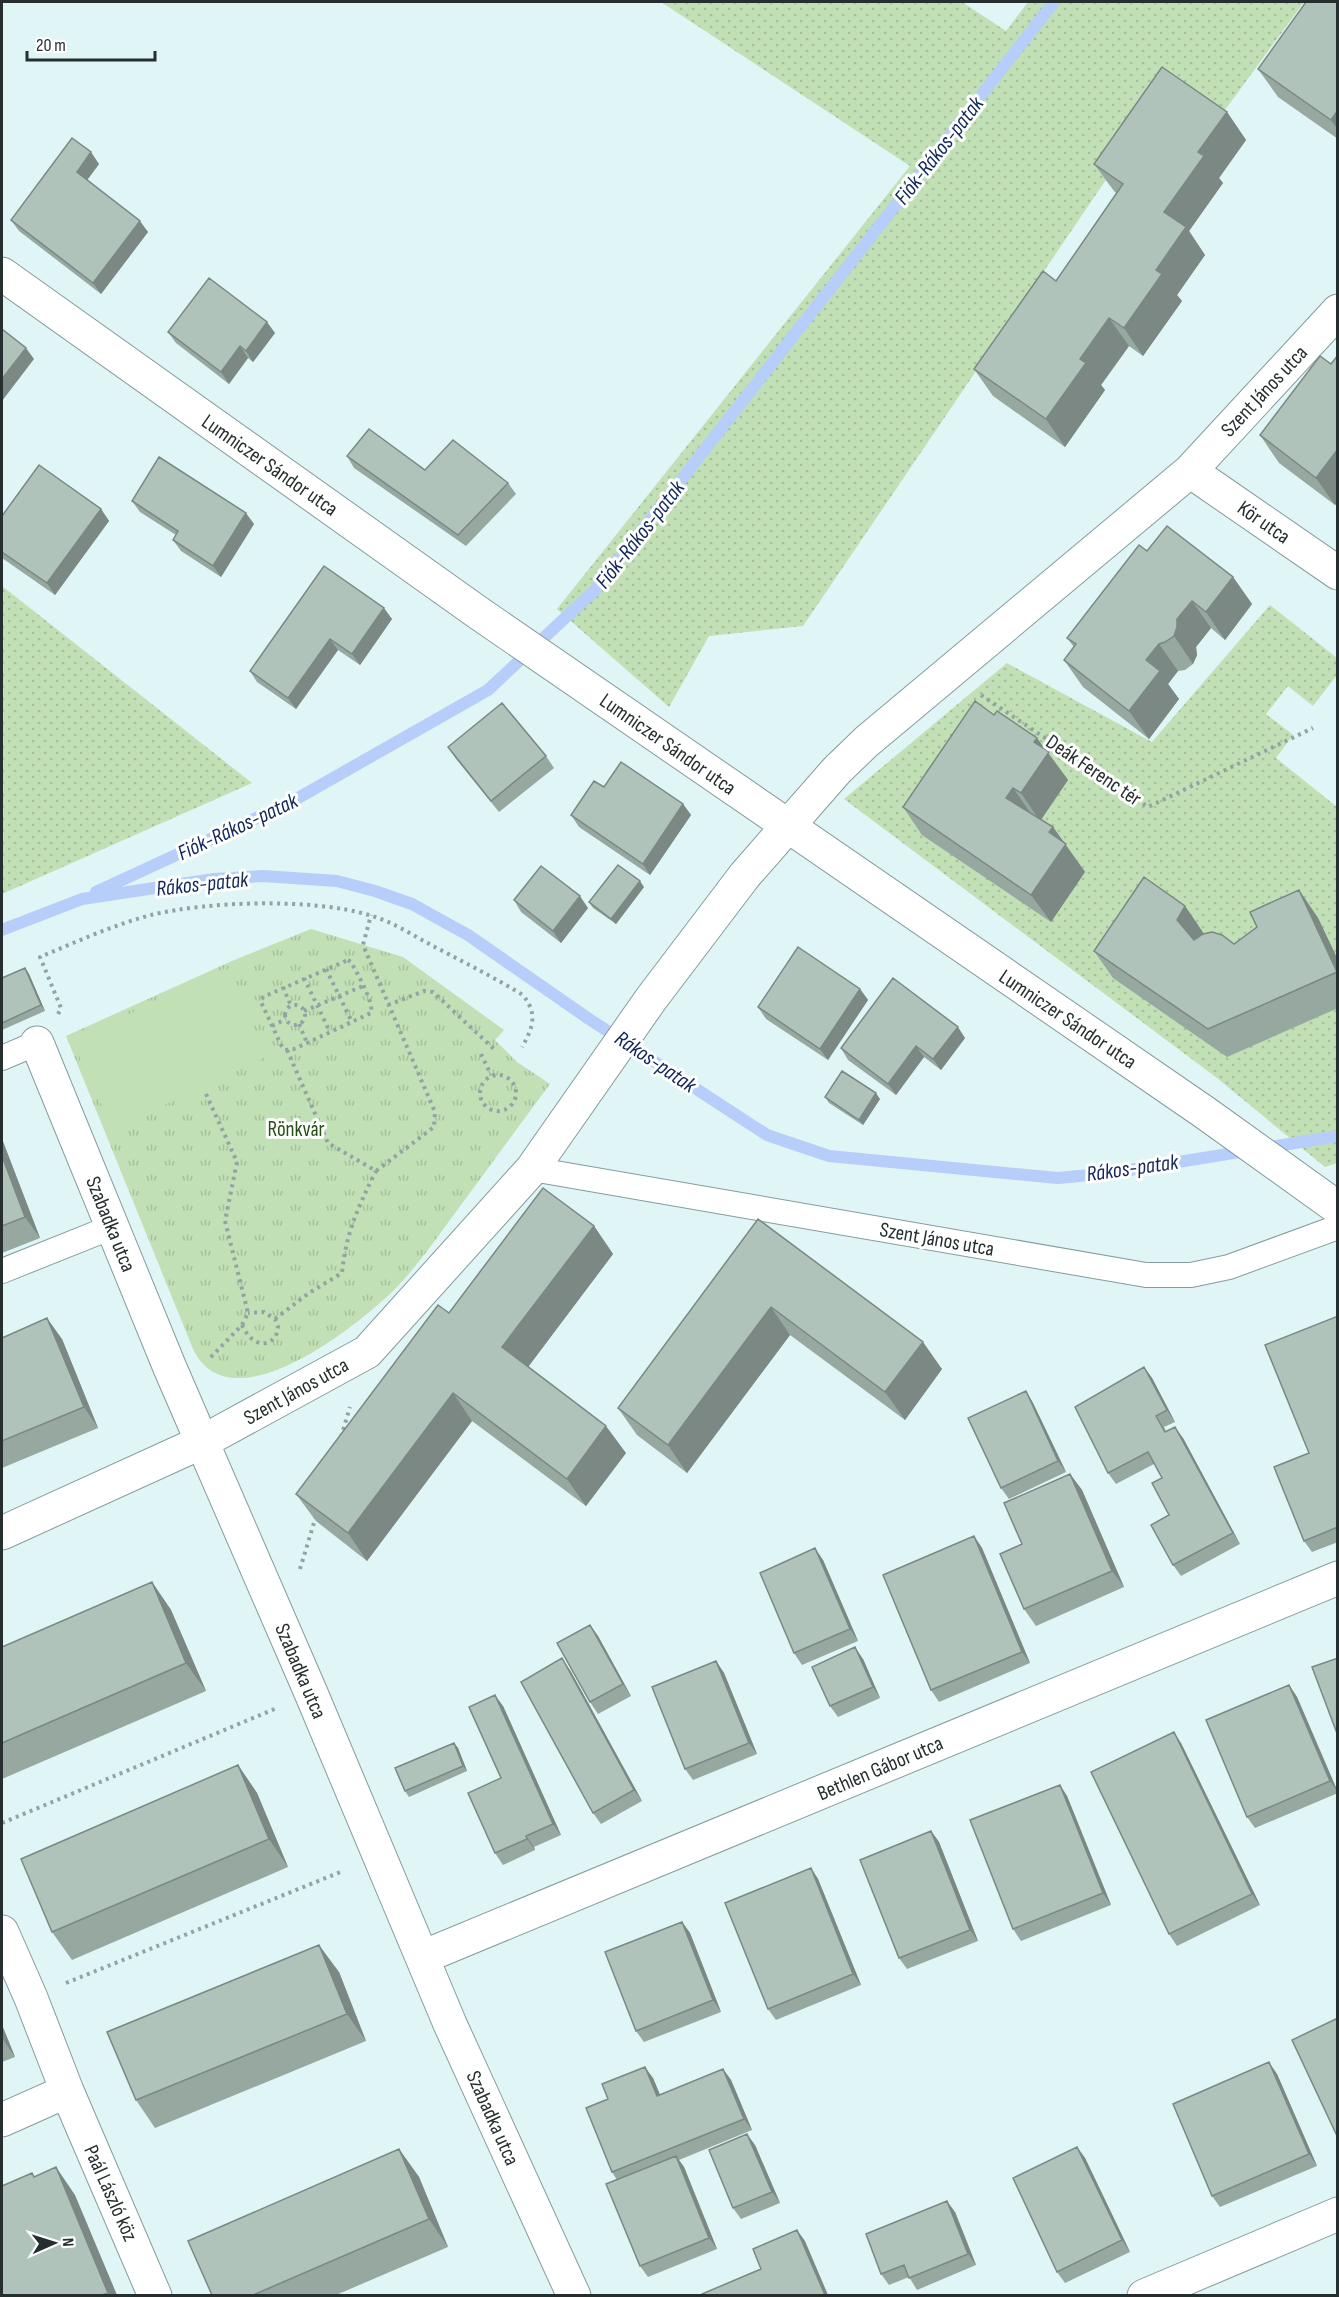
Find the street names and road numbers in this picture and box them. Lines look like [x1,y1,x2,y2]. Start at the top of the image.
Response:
street label: Szent János utca [1216,341,1313,442]
street label: Lumniczer Sándor utca [197,409,343,522]
street label: Kör utca [1233,495,1295,549]
street label: Lumniczer Sándor utca [595,688,741,801]
street label: Deák Ferenc tér [1041,729,1146,811]
street label: Lumniczer Sándor utca [994,964,1141,1075]
street label: Szabadka utca [80,1173,141,1276]
street label: Szent János utca [878,1217,996,1262]
street label: Szent János utca [240,1352,353,1430]
street label: Szabadka utca [269,1620,332,1722]
street label: Bethlen Gábor utca [814,1731,947,1806]
street label: Szabadka utca [461,2067,524,2169]
street label: Paál László köz [78,2141,143,2245]

